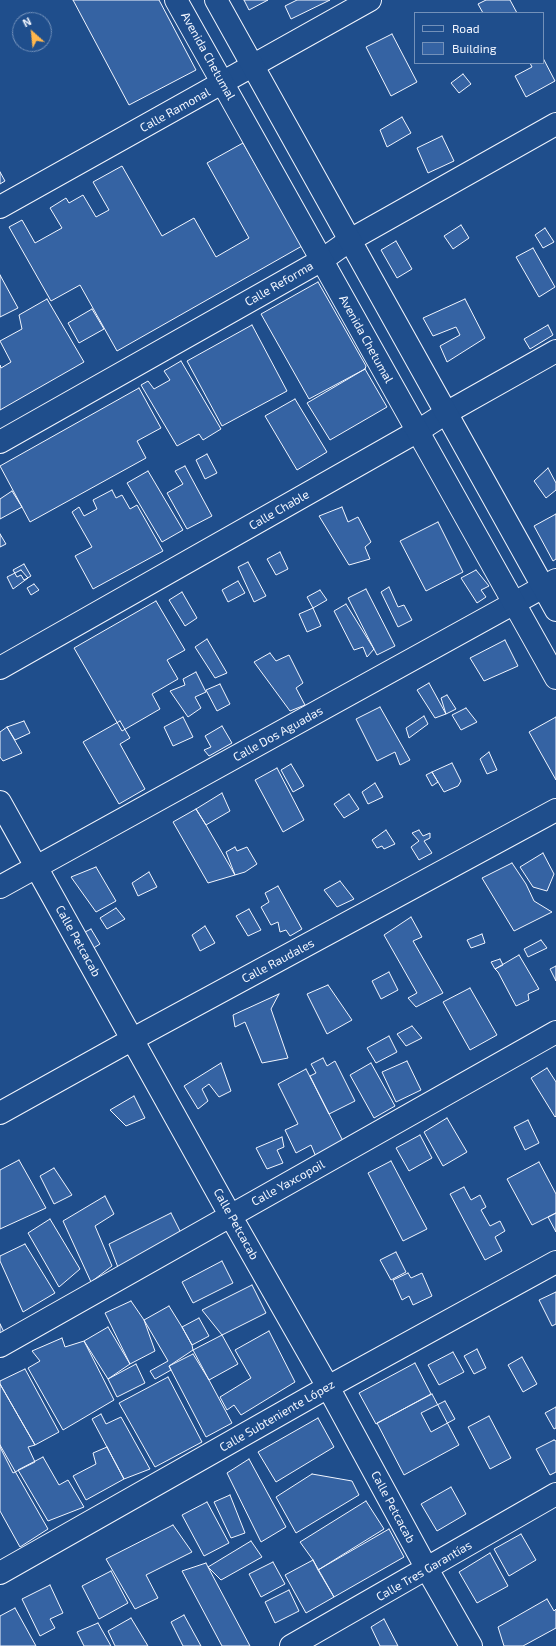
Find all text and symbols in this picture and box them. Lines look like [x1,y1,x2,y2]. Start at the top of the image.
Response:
street label: Avenida Chetumal [178,9,238,103]
north arrow [12,12,52,52]
legend [414,12,544,64]
text: N [20,14,33,29]
text: Road [452,21,480,35]
text: Building [452,41,496,55]
street label: Calle Ramonal [137,85,213,135]
street label: Calle Reforma [242,259,316,309]
street label: Avenida Chetumal [336,292,396,386]
street label: Calle Chable [246,487,312,533]
street label: Calle Dos Aguadas [231,703,325,765]
street label: Calle Petcacab [52,903,104,979]
street label: Calle Raudales [239,936,317,986]
street label: Calle Yaxcopoil [249,1157,327,1209]
street label: Calle Petcacab [210,1186,262,1262]
street label: Calle Subteniente López [217,1377,337,1455]
street label: Calle Petcacab [368,1469,418,1545]
street label: Calle Tres Garantías [374,1538,474,1604]

